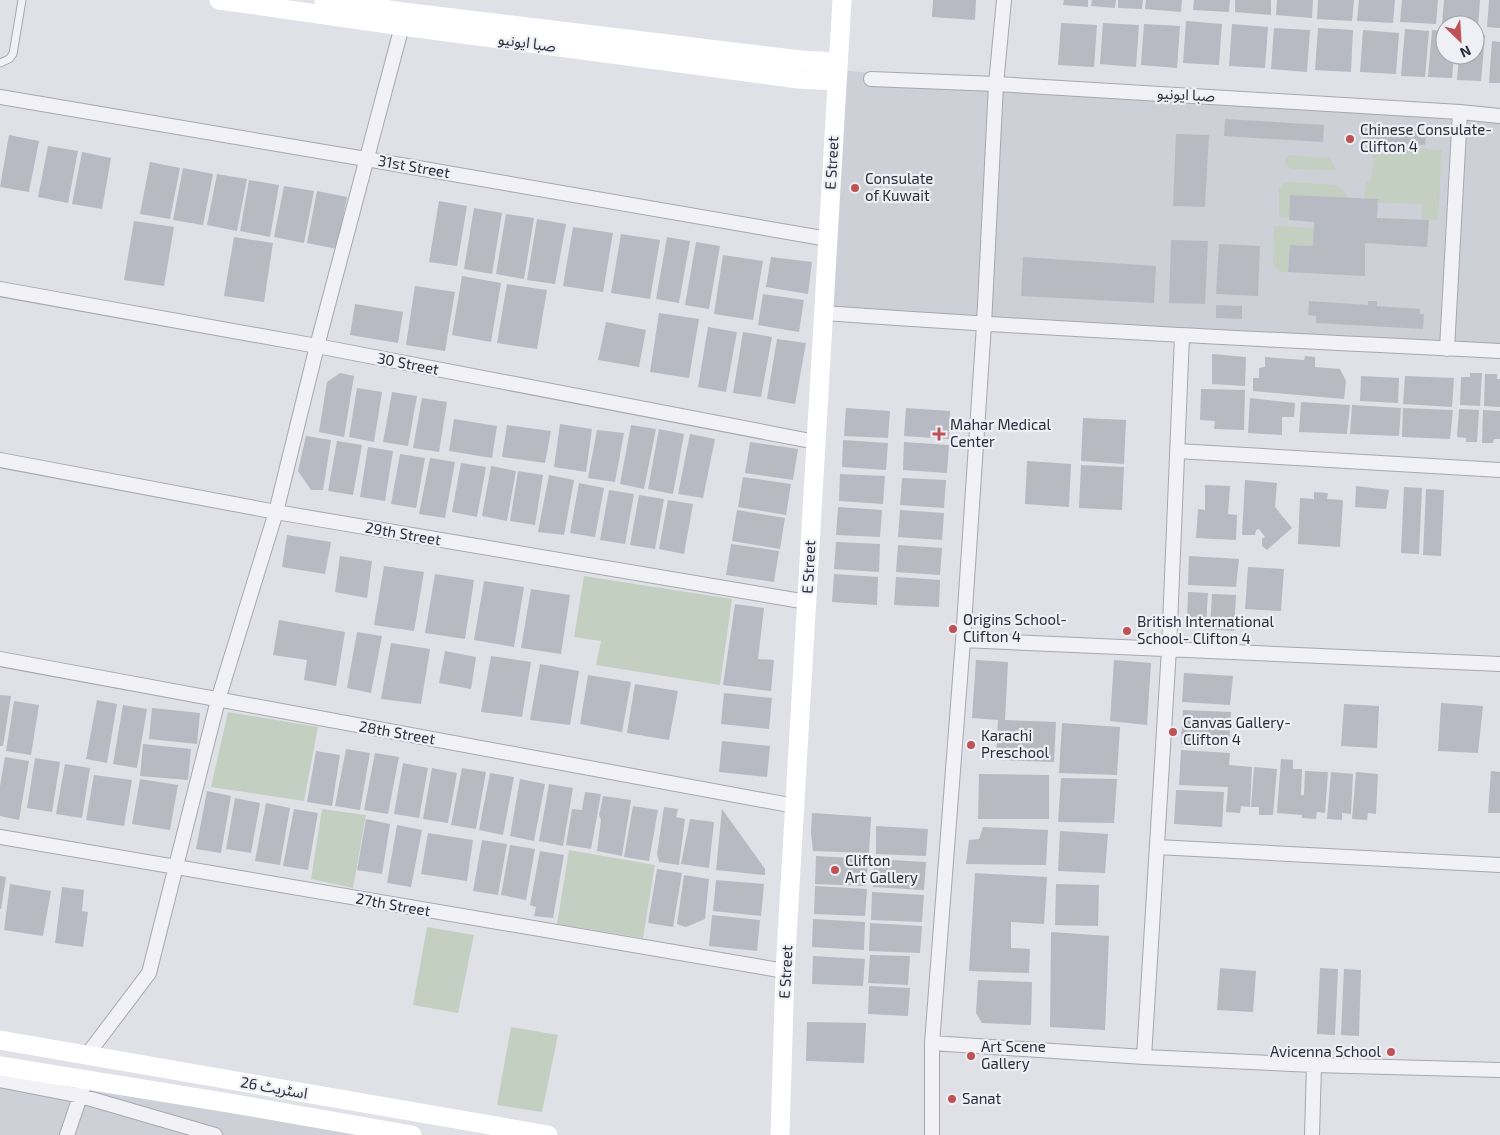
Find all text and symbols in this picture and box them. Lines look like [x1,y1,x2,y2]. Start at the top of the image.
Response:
north arrow [1435,15,1485,65]
street label: صبا ایونیو [497,29,557,56]
text: N [1458,42,1474,62]
street label: صبا ایونیو [1156,83,1216,106]
place label: Chinese Consulate- Clifton 4 [1360,120,1492,155]
marker: Chinese Consulate- Clifton 4 [1344,133,1356,145]
street label: E Street [821,136,841,190]
street label: 31st Street [377,151,452,181]
place label: Consulate of Kuwait [865,169,933,204]
marker: Consulate of Kuwait [849,182,861,194]
street label: 30 Street [376,348,441,378]
place label: Mahar Medical Center [950,415,1051,450]
marker: Mahar Medical Center [932,427,946,441]
street label: 29th Street [364,518,443,549]
street label: E Street [798,540,818,594]
place label: Origins School- Clifton 4 [963,610,1067,645]
place label: British International School- Clifton 4 [1137,612,1274,647]
marker: Origins School- Clifton 4 [947,623,959,635]
marker: British International School- Clifton 4 [1121,625,1133,637]
place label: Canvas Gallery- Clifton 4 [1183,713,1291,748]
street label: 28th Street [358,716,437,748]
place label: Karachi Preschool [981,726,1049,761]
marker: Canvas Gallery- Clifton 4 [1167,726,1179,738]
marker: Karachi Preschool [965,739,977,751]
place label: Clifton Art Gallery [845,851,918,886]
marker: Clifton Art Gallery [829,864,841,876]
street label: 27th Street [354,889,432,919]
street label: E Street [775,945,795,999]
place label: Art Scene Gallery [981,1037,1046,1072]
place label: Avicenna School [1270,1042,1382,1060]
marker: Avicenna School [1385,1046,1397,1058]
marker: Art Scene Gallery [965,1050,977,1062]
street label: اسٹریٹ 26 [239,1072,309,1103]
place label: Sanat [962,1089,1002,1107]
marker: Sanat [946,1093,958,1105]

